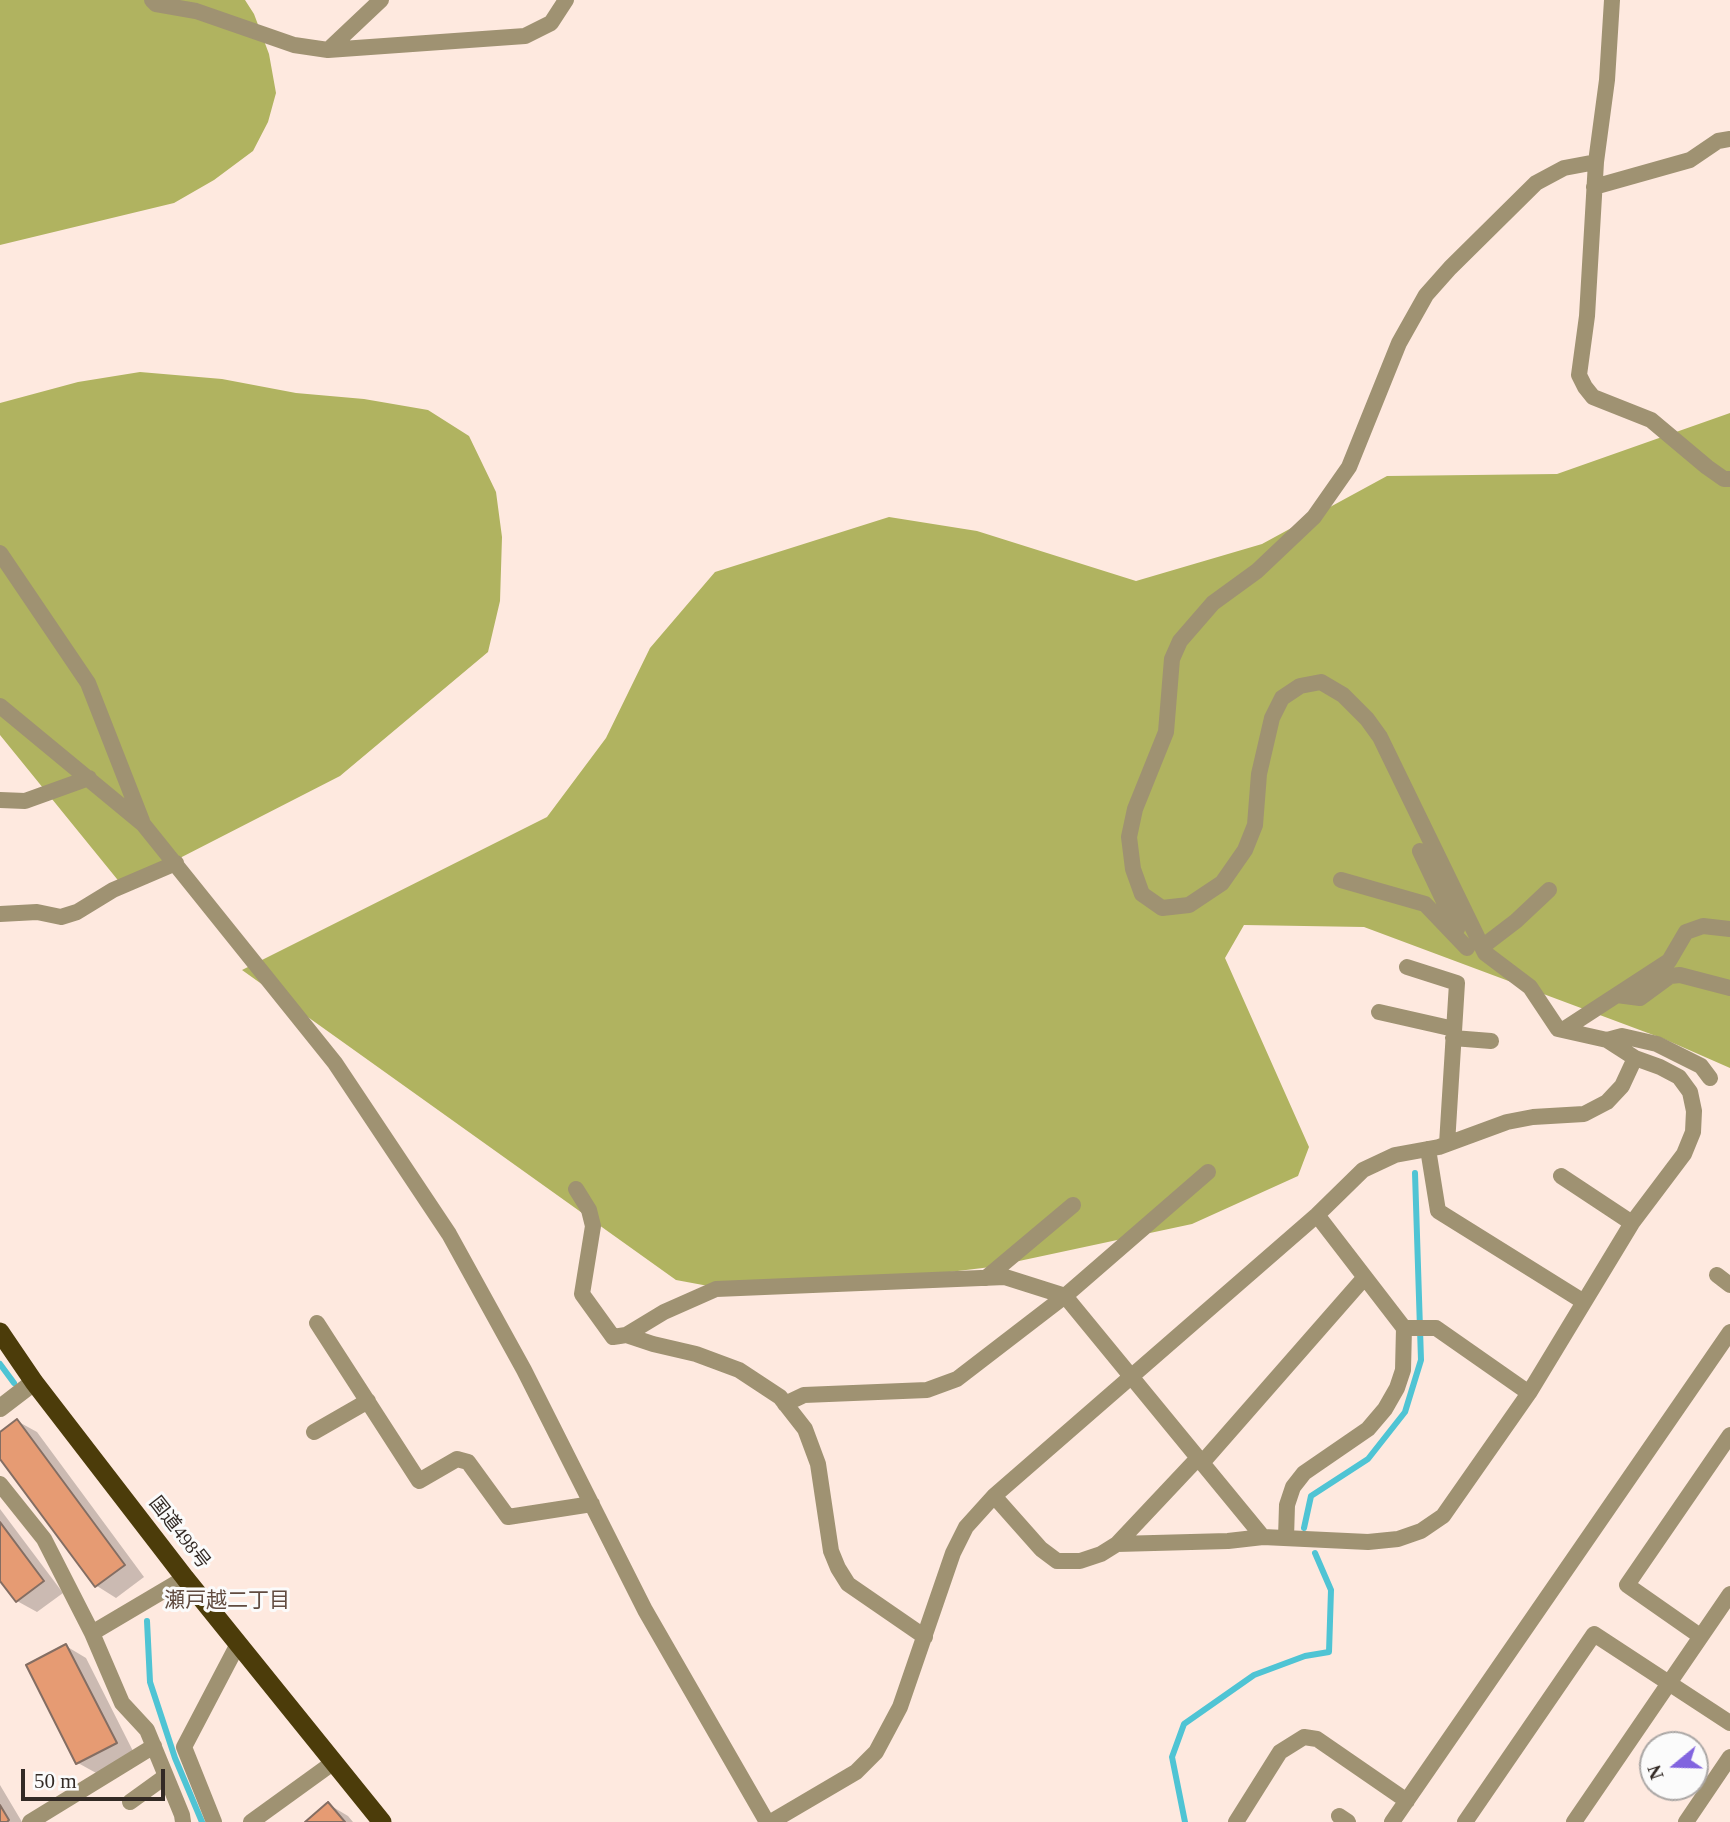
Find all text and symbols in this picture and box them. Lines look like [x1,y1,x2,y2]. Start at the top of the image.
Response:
street label: 国道498号 [144,1492,214,1574]
district label: 瀬戸越二丁目 [164,1588,290,1614]
north arrow [1639,1731,1709,1801]
scale bar [24,1756,168,1800]
text: N [1643,1762,1668,1782]
text: 50 m [34,1769,77,1793]

